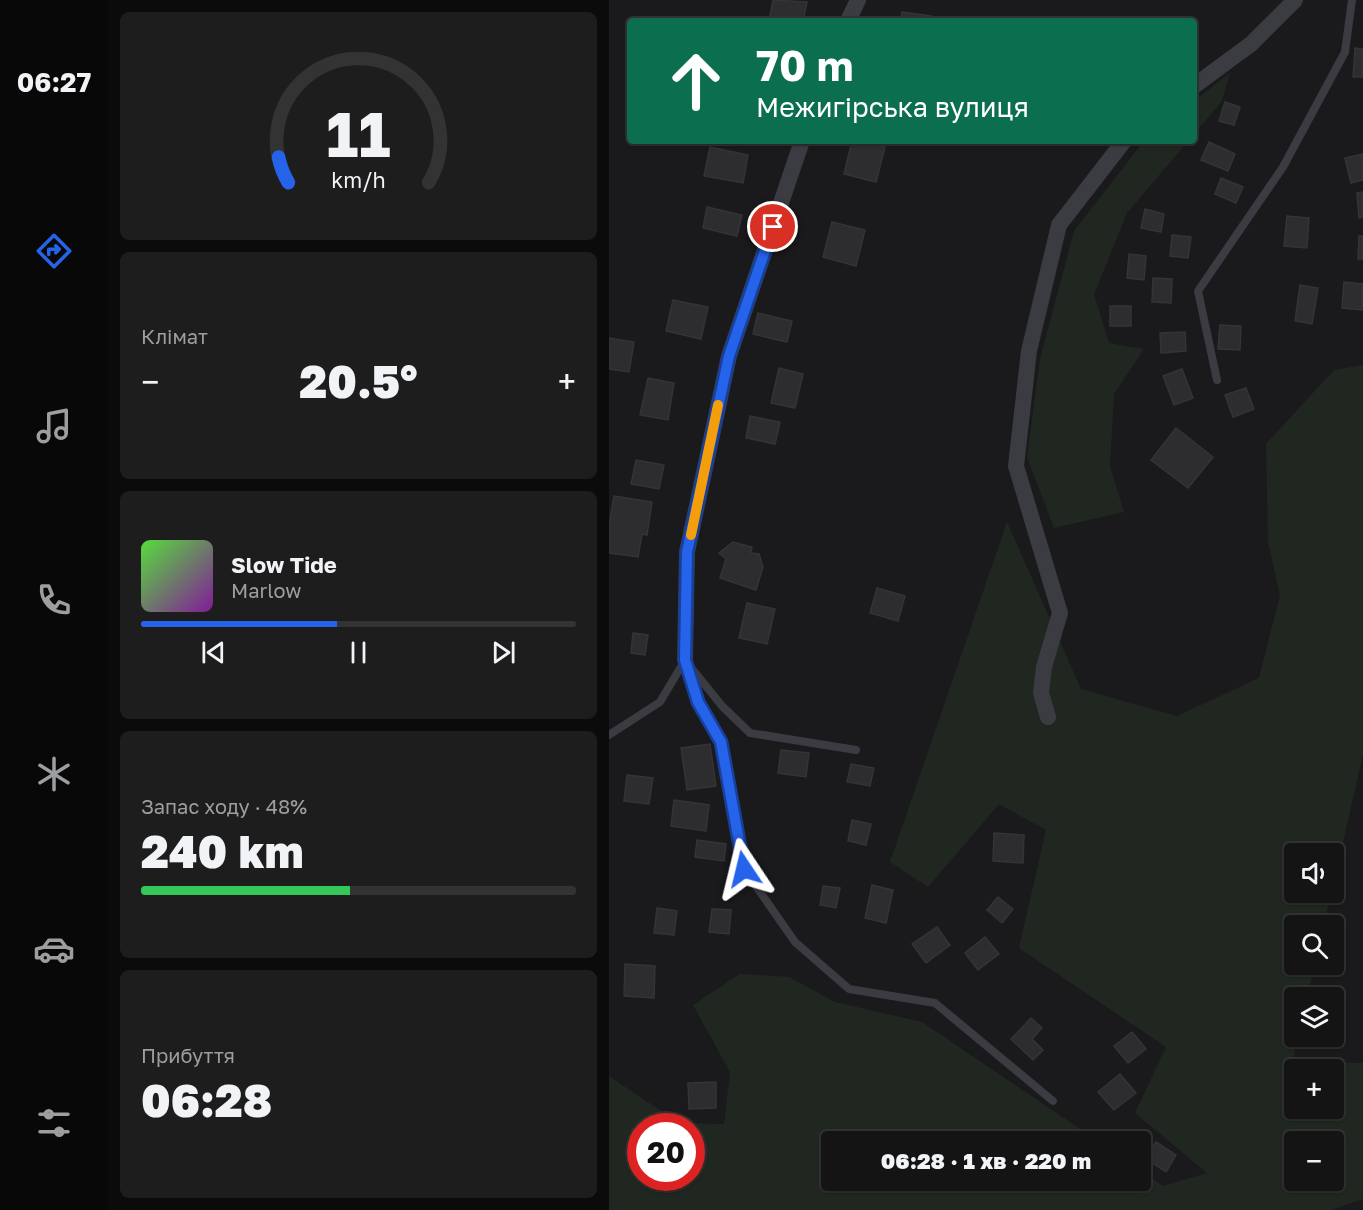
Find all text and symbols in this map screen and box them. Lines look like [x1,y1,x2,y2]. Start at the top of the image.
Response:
text: 70 m [756,40,853,90]
icon: ahead [657,42,735,120]
text: 06:27 [17,66,91,98]
text: Межигірська вулиця [756,91,1029,123]
text: 11 [326,96,391,171]
text: km/h [331,167,386,193]
pin [747,201,798,252]
icon: arrive [756,210,789,243]
icon: directions [33,230,75,272]
text: Клімат [141,324,208,348]
text: 20.5° [299,354,418,408]
text: − [141,362,159,401]
text: + [558,362,576,401]
icon: music [33,405,75,447]
text: Slow Tide [231,551,337,578]
text: Marlow [231,578,302,602]
icon: phone [33,579,75,621]
icon: previous [197,636,230,669]
icon: pause [342,636,375,669]
icon: next [487,636,520,669]
icon: climate [33,753,75,795]
text: Запас ходу · 48% [141,794,307,818]
text: 240 km [141,824,304,878]
position arrow [712,837,776,901]
map controls [1284,843,1344,1191]
button: sound [1284,843,1344,903]
button: search [1284,915,1344,975]
icon: car [33,928,75,970]
button: layers [1284,987,1344,1047]
text: Прибуття [141,1043,235,1067]
button: + [1284,1059,1344,1119]
text: 06:28 [141,1073,272,1127]
icon: filters [33,1102,75,1144]
speed limit sign: 20 [627,1113,705,1191]
button: − [1284,1131,1344,1191]
text: 06:28 · 1 хв · 220 m [881,1147,1091,1174]

